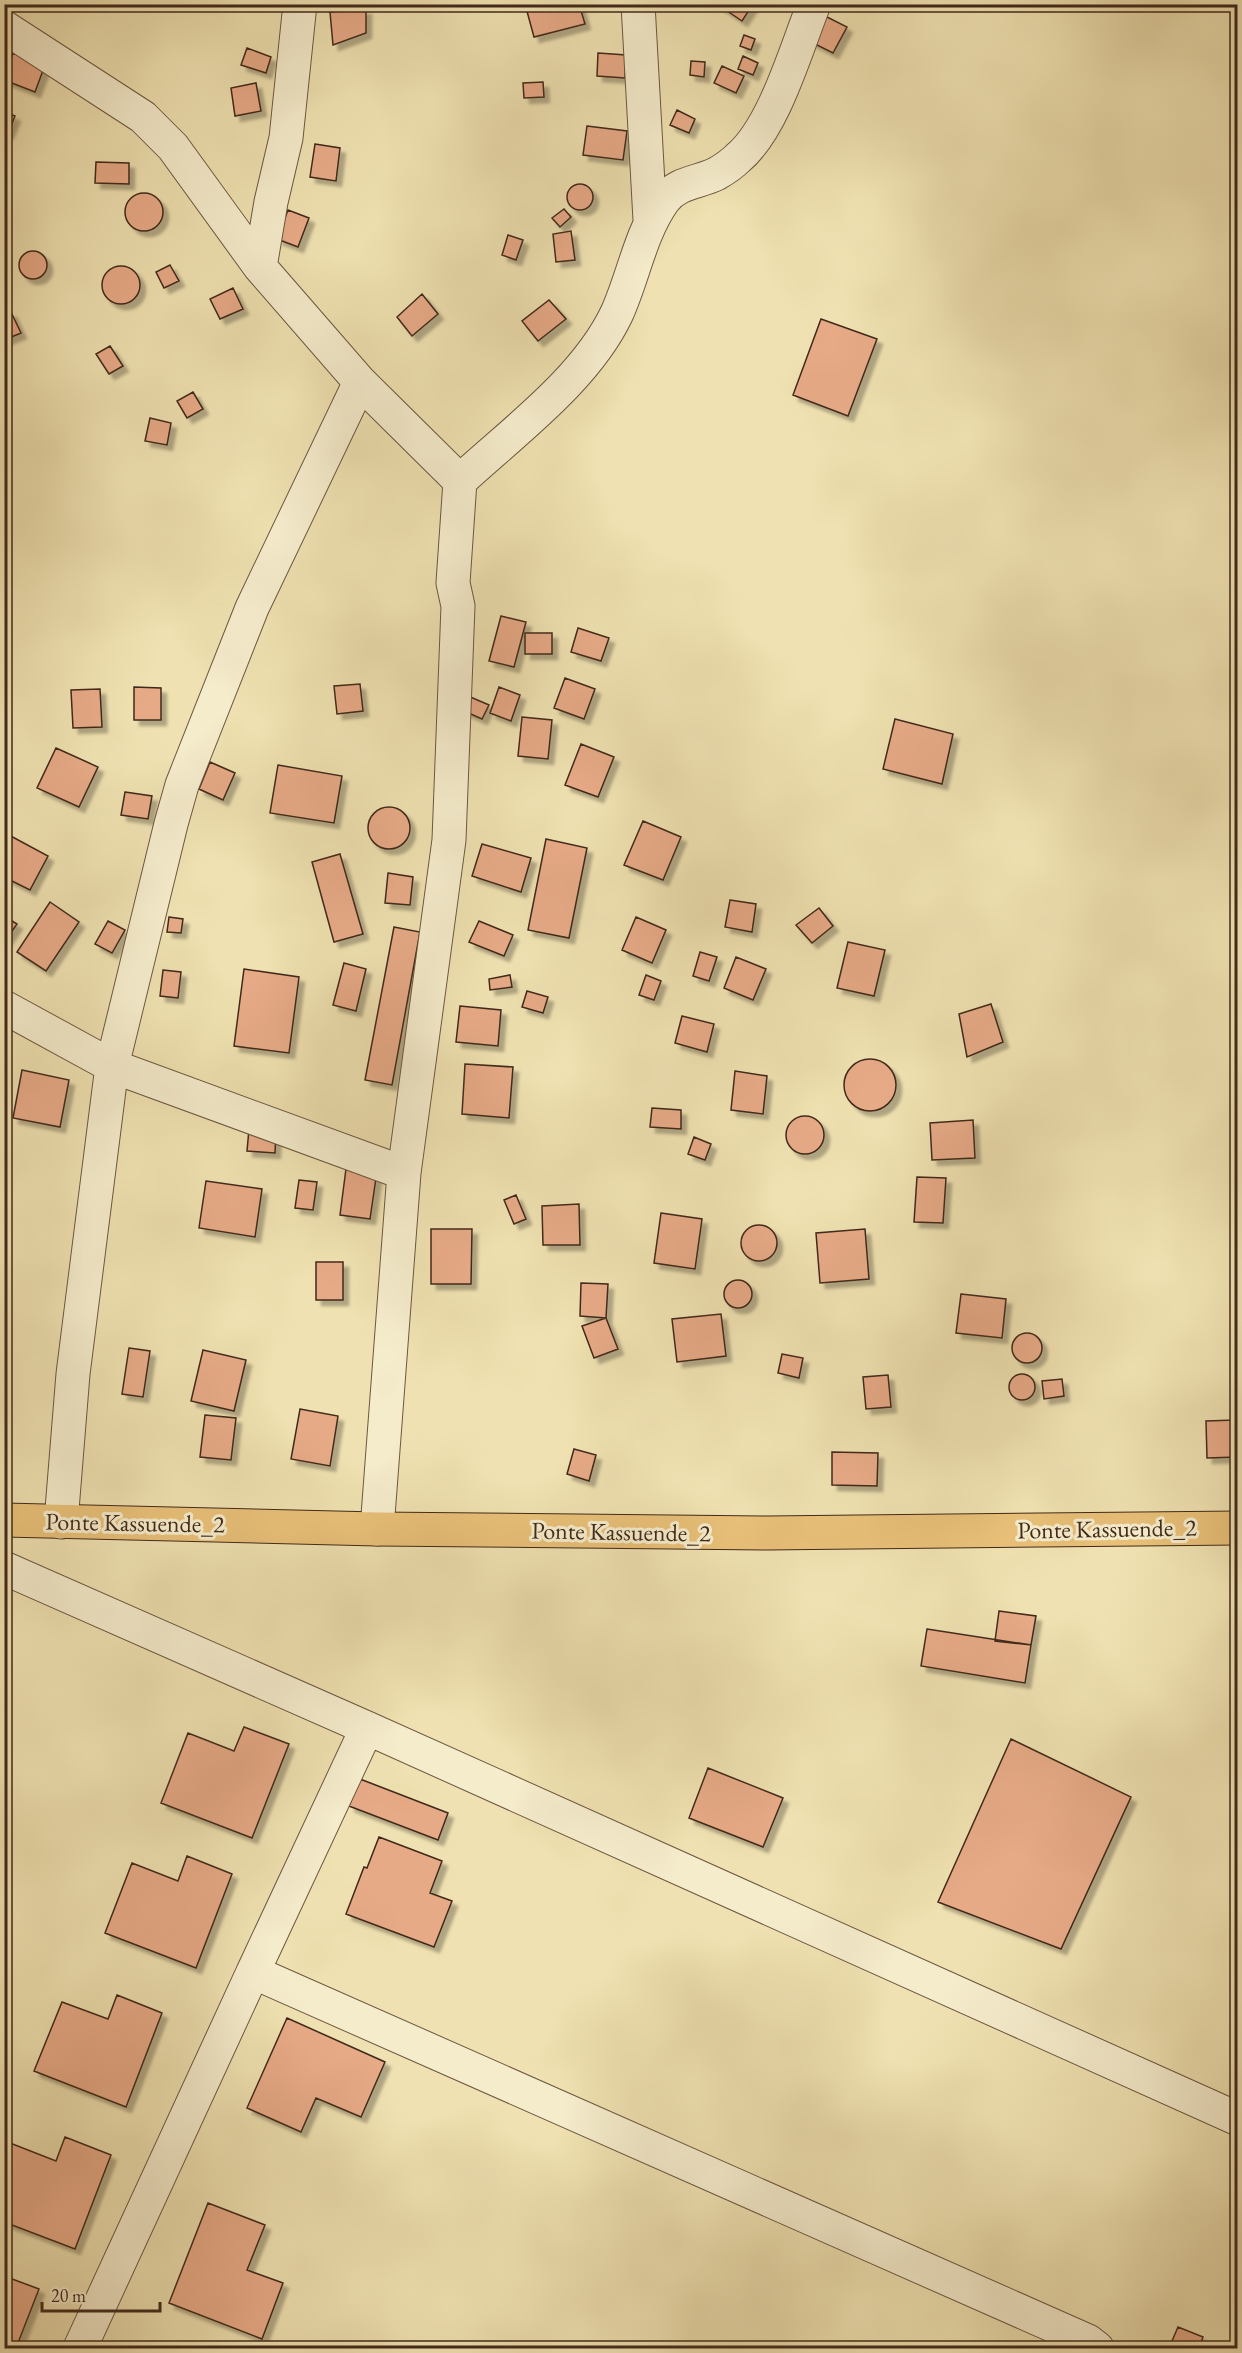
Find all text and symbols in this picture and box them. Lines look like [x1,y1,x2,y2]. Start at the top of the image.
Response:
street label: Ponte Kassuende_2 [45,1505,225,1540]
street label: Ponte Kassuende_2 [1017,1511,1197,1546]
street label: Ponte Kassuende_2 [531,1514,711,1549]
scale bar [42,2275,160,2313]
text: 20 m [51,2284,86,2307]

